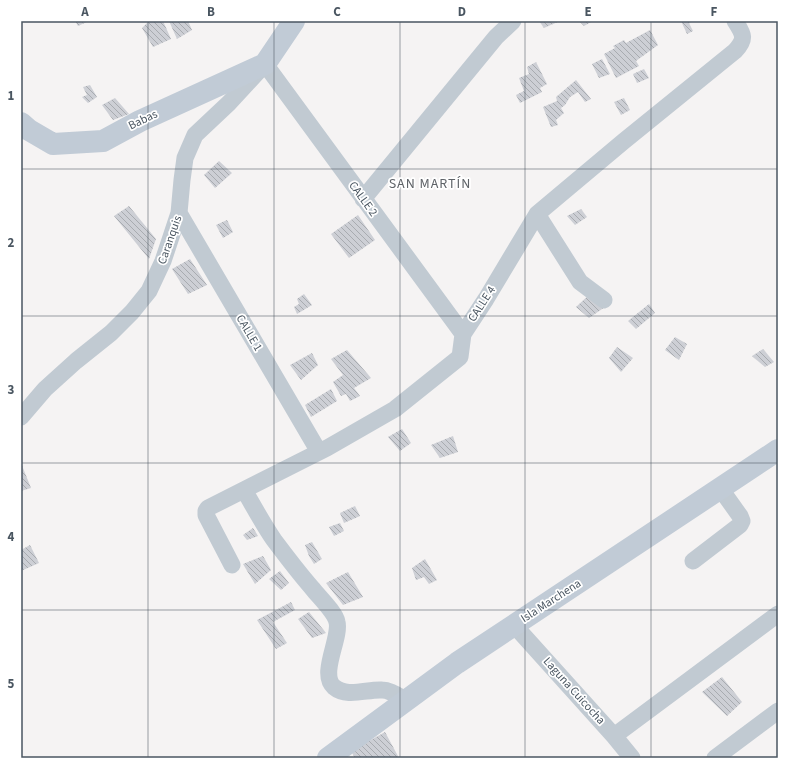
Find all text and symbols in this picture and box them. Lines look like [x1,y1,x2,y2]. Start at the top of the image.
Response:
text: A [80,3,89,21]
text: B [207,3,215,21]
text: C [333,3,341,21]
text: D [458,3,466,21]
text: E [584,3,592,21]
text: F [711,3,718,21]
text: 1 [8,87,15,105]
street label: Babas [125,106,161,134]
district label: SAN MARTÍN [389,174,471,194]
street label: CALLE 2 [344,178,382,220]
street label: Caranquis [154,213,186,267]
text: 2 [8,234,15,252]
street label: CALLE 4 [464,283,500,325]
street label: CALLE 1 [232,312,266,354]
text: 3 [8,381,15,399]
text: 4 [8,528,15,546]
street label: Isla Marchena [517,575,585,627]
street label: Laguna Cuicocha [539,654,609,728]
text: 5 [8,675,15,693]

